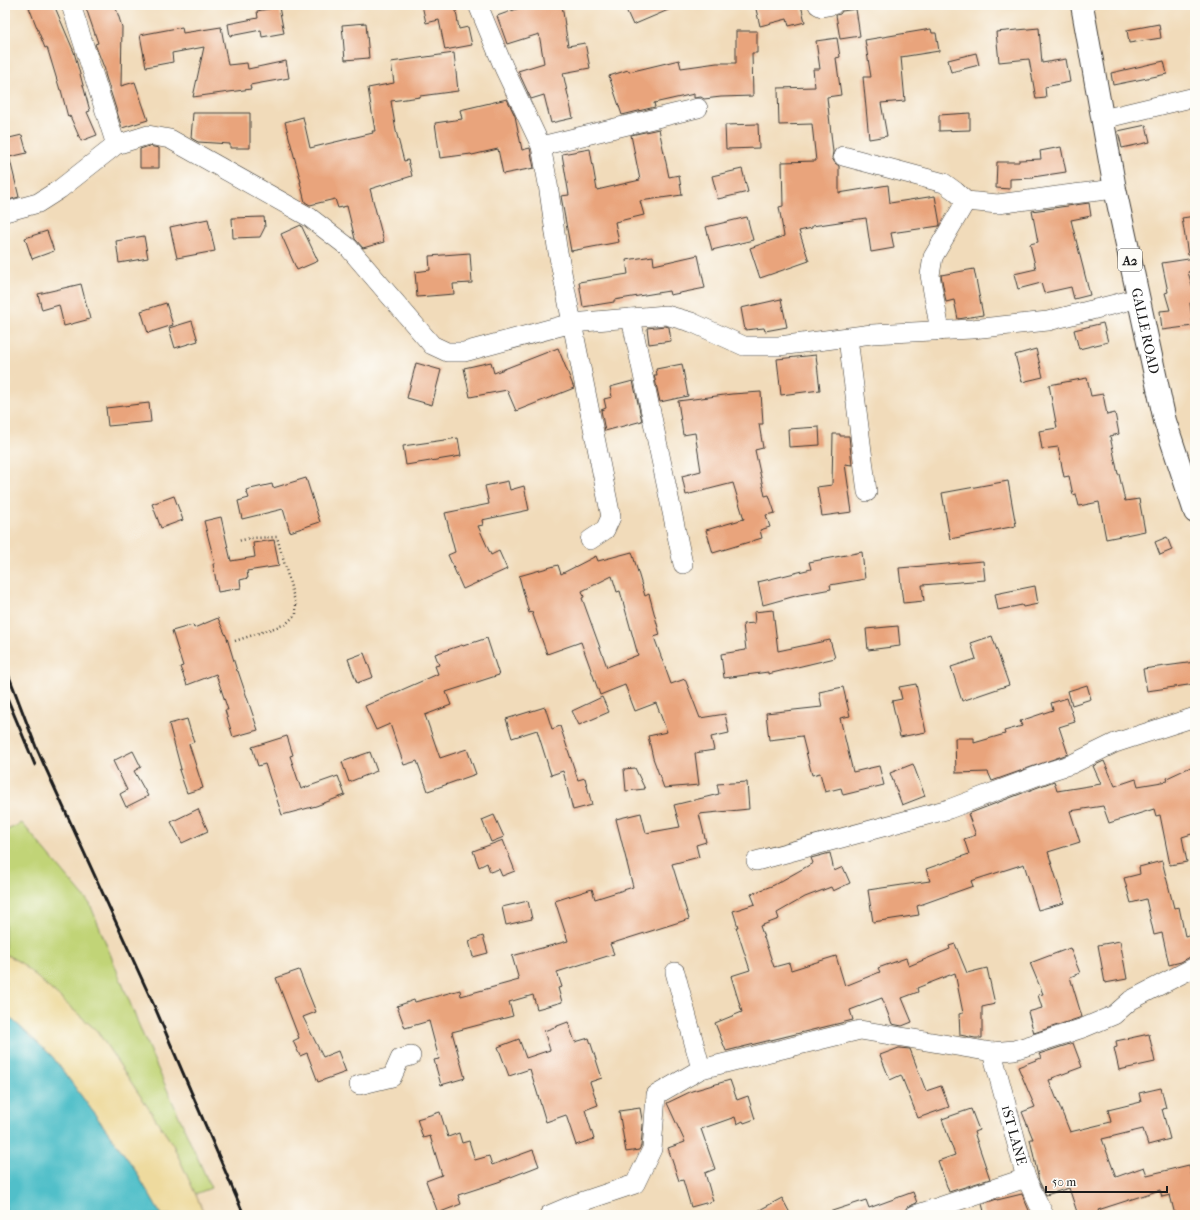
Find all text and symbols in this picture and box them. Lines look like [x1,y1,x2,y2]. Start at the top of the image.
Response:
road number: A2 [1118,249,1142,271]
street label: GALLE ROAD [1128,286,1163,376]
street label: 1ST LANE [998,1103,1030,1168]
scale bar [1046,1168,1167,1194]
text: 50 m [1052,1175,1076,1189]

